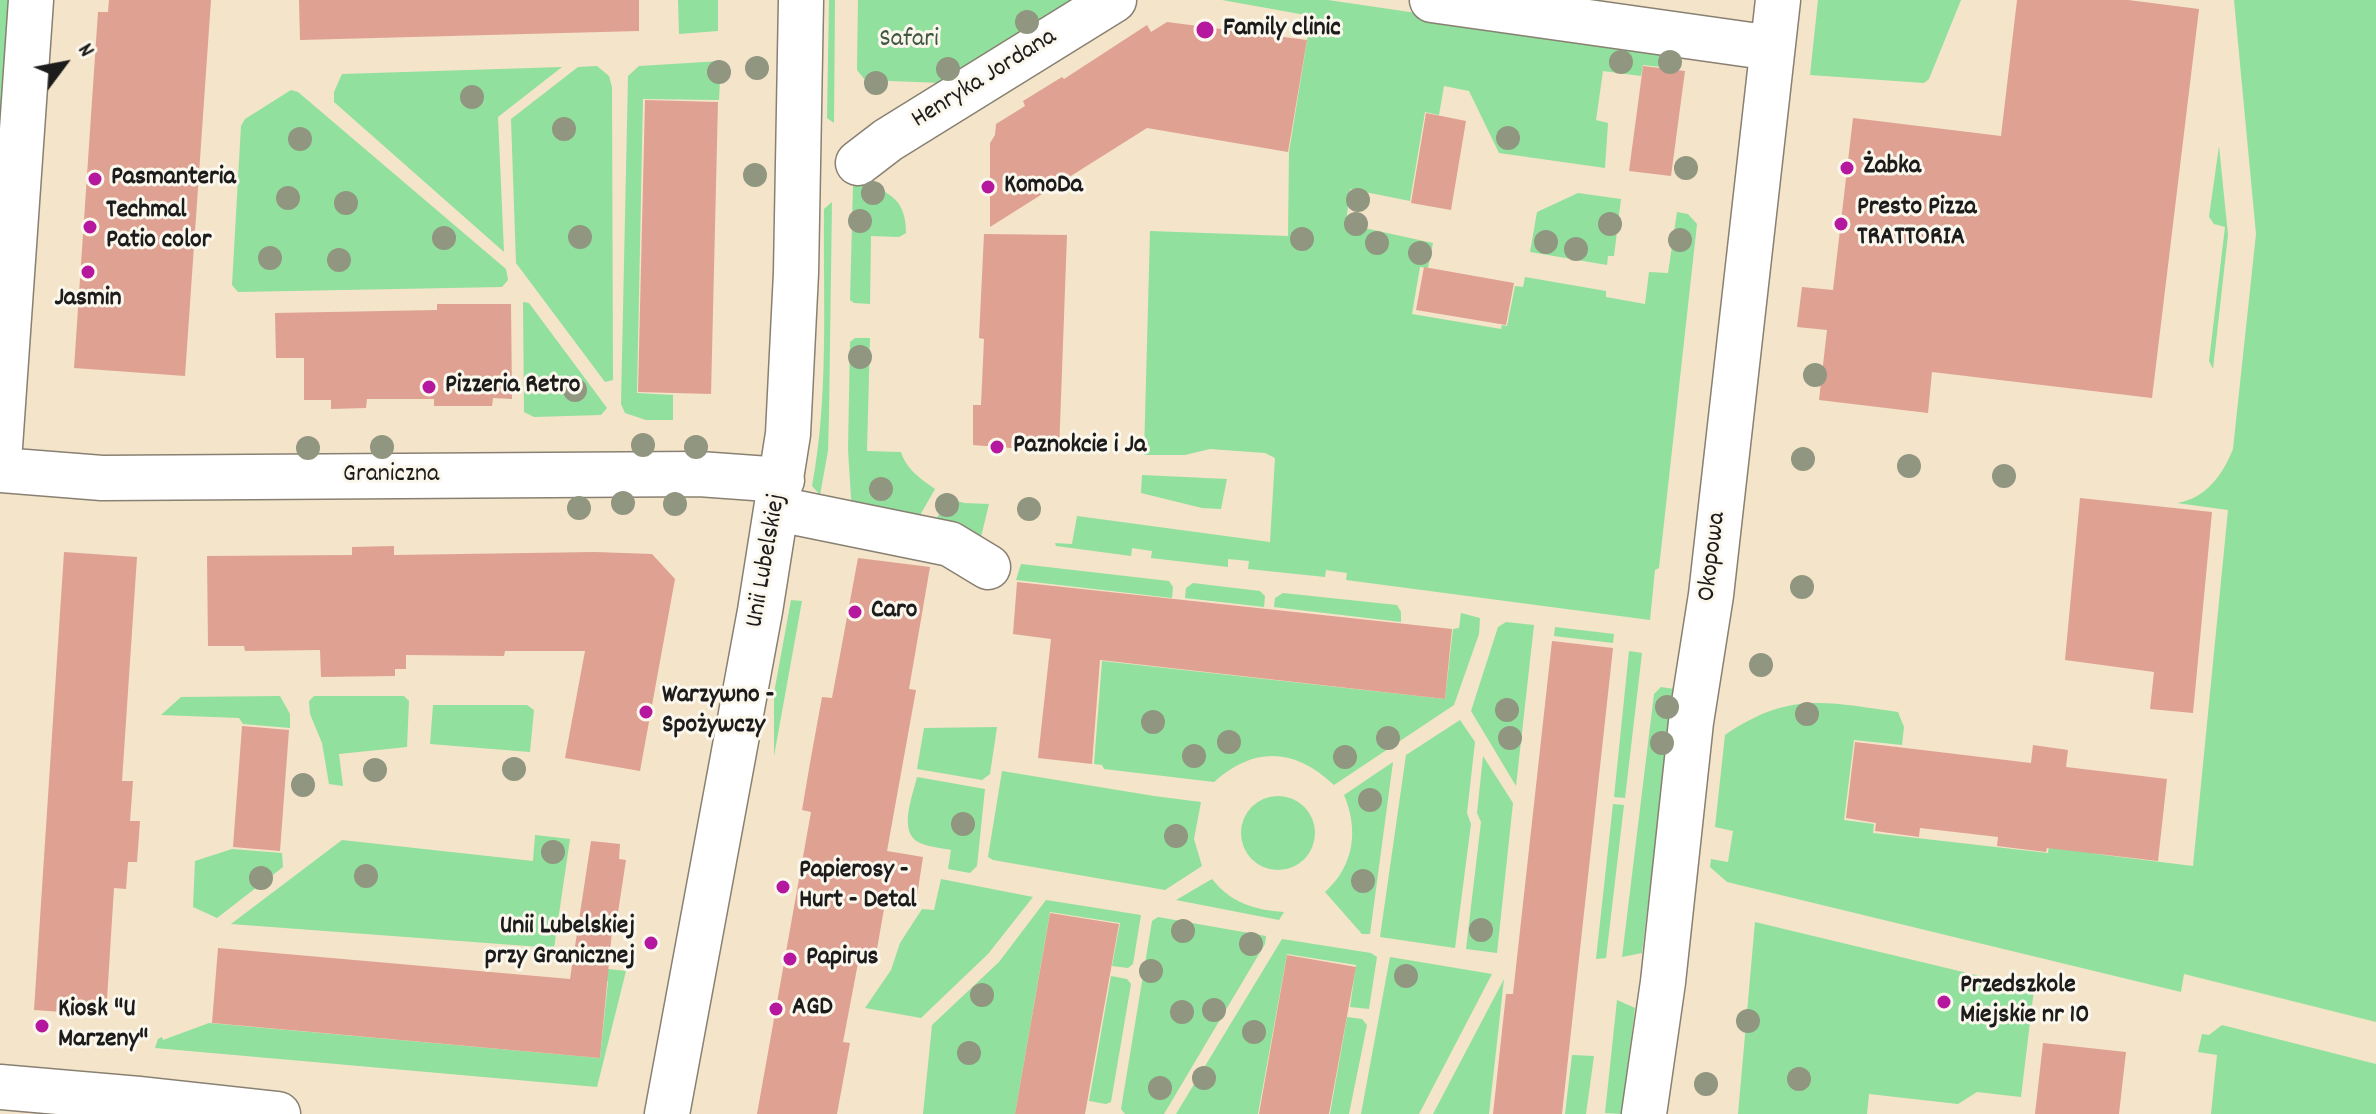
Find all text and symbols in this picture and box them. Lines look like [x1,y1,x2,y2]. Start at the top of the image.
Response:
place label: Family clinic [1223,14,1341,46]
marker: Family clinic [1194,19,1216,41]
street label: Henryka Jordana [907,23,1063,137]
north arrow [24,24,104,104]
park label: Safari [879,25,939,57]
text: N [69,38,101,64]
place label: Żabka [1863,152,1921,184]
marker: Żabka [1838,159,1856,177]
place label: Pasmanteria [111,163,236,195]
marker: Pasmanteria [86,170,104,188]
place label: KomoDa [1004,171,1083,203]
marker: KomoDa [979,178,997,196]
place label: Presto Pizza TRATTORIA [1857,193,1976,254]
place label: Techmal Patio color [106,196,211,258]
marker: Presto Pizza TRATTORIA [1832,215,1850,233]
marker: Techmal Patio color [81,218,99,236]
marker: Jasmin [79,263,97,281]
place label: Jasmin [54,284,122,316]
place label: Pizzeria Retro [445,371,580,403]
marker: Pizzeria Retro [420,378,438,396]
place label: Paznokcie i Ja [1013,431,1146,463]
marker: Paznokcie i Ja [988,438,1006,456]
street label: Graniczna [343,460,439,492]
street label: Unii Lubelskiej [741,492,795,630]
street label: Okopowa [1693,511,1735,603]
place label: Caro [871,596,917,628]
marker: Caro [846,603,864,621]
place label: Warzywno - Spożywczy [662,681,774,742]
marker: Warzywno - Spożywczy [637,703,655,721]
place label: Papierosy - Hurt - Detal [799,856,916,918]
marker: Papierosy - Hurt - Detal [774,878,792,896]
place label: Unii Lubelskiej przy Granicznej [485,912,635,974]
marker: Unii Lubelskiej przy Granicznej [642,934,660,952]
place label: Papirus [806,943,879,975]
marker: Papirus [781,950,799,968]
place label: Przedszkole Miejskie nr 10 [1960,971,2089,1032]
place label: AGD [792,993,833,1025]
marker: Przedszkole Miejskie nr 10 [1935,993,1953,1011]
place label: Kiosk "U Marzeny" [58,995,148,1056]
marker: AGD [767,1000,785,1018]
marker: Kiosk "U Marzeny" [33,1017,51,1035]

